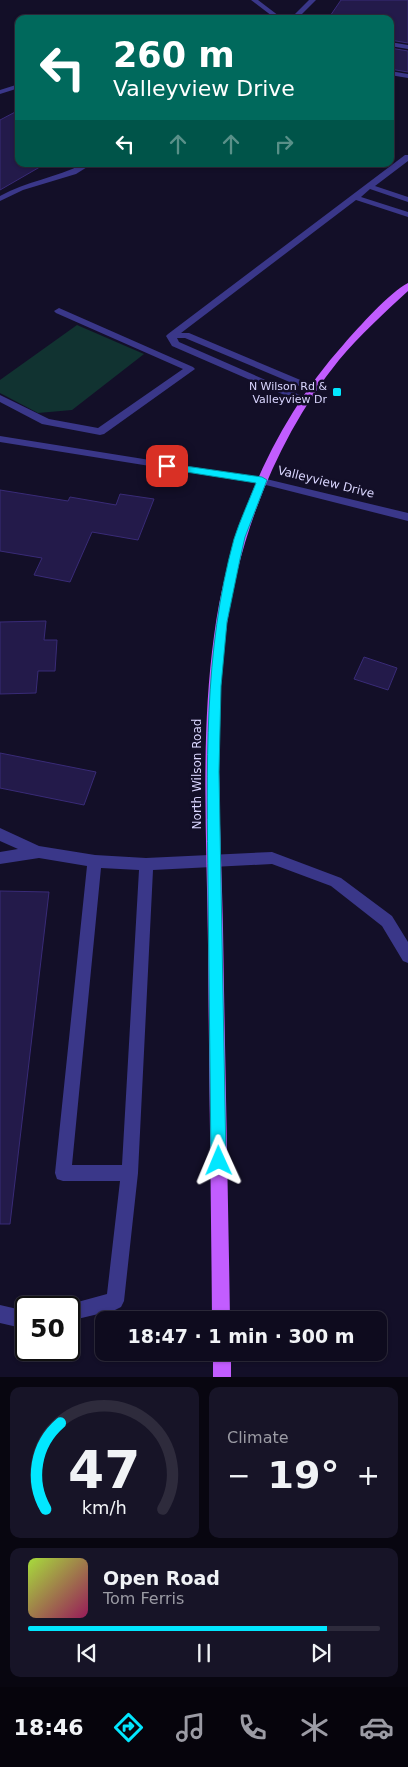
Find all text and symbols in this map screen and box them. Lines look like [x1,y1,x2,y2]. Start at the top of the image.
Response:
icon: left [30,35,95,100]
text: 260 m [113,35,235,75]
text: Valleyview Drive [113,76,295,101]
icon: left [111,130,139,158]
icon: ahead [164,130,192,158]
icon: ahead [217,130,245,158]
icon: right [270,130,298,158]
place label: N Wilson Rd & Valleyview Dr [249,380,327,406]
marker: N Wilson Rd & Valleyview Dr [331,386,343,398]
pin [146,445,188,487]
icon: arrive [153,452,181,480]
street label: Valleyview Drive [276,463,376,501]
street label: North Wilson Road [190,719,204,829]
position arrow [192,1134,244,1186]
speed limit sign: 50 [15,1296,80,1361]
text: 18:47 · 1 min · 300 m [127,1325,355,1347]
text: Climate [227,1428,289,1447]
text: 47 [68,1440,141,1500]
text: 19° [268,1453,339,1497]
text: − [227,1459,250,1492]
text: + [357,1459,380,1492]
text: km/h [82,1497,127,1518]
text: Open Road [103,1567,220,1589]
text: Tom Ferris [103,1589,184,1608]
icon: previous [73,1639,101,1667]
icon: pause [190,1639,218,1667]
icon: next [307,1639,335,1667]
icon: directions [111,1710,146,1745]
icon: music [173,1710,208,1745]
icon: phone [235,1710,270,1745]
icon: climate [297,1710,332,1745]
icon: car [359,1710,394,1745]
text: 18:46 [14,1715,84,1740]

